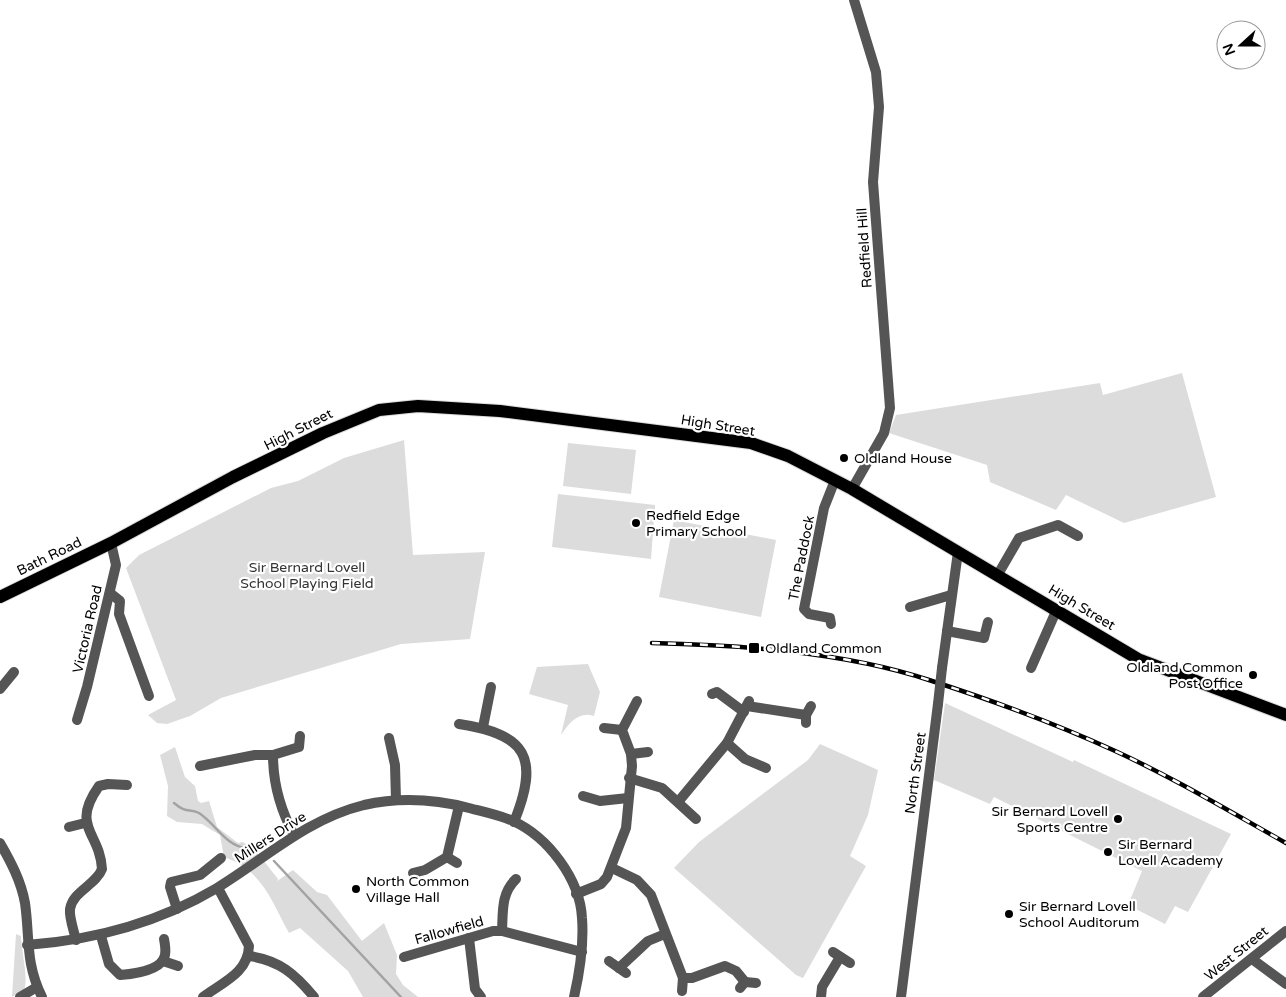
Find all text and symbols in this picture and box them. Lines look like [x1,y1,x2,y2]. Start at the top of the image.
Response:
north arrow [1216,20,1266,70]
text: N [1219,41,1239,58]
street label: Redfield Hill [853,207,876,289]
street label: High Street [261,405,336,454]
street label: High Street [680,411,757,440]
place label: Oldland House [854,450,952,467]
marker: Oldland House [838,452,850,464]
place label: Redfield Edge Primary School [646,507,747,540]
street label: The Paddock [785,514,818,602]
marker: Redfield Edge Primary School [630,517,642,529]
street label: Bath Road [14,533,84,579]
park label: Sir Bernard Lovell School Playing Field [240,559,374,592]
street label: High Street [1045,581,1119,634]
street label: Victoria Road [69,583,106,675]
place label: Oldland Common [765,640,882,657]
marker: Oldland Common [747,641,761,655]
place label: Oldland Common Post Office [1126,659,1243,692]
marker: Oldland Common Post Office [1247,669,1259,681]
street label: North Street [901,730,930,815]
place label: Sir Bernard Lovell Sports Centre [991,803,1108,836]
street label: Millers Drive [231,808,309,867]
marker: Sir Bernard Lovell Sports Centre [1112,813,1124,825]
place label: Sir Bernard Lovell Academy [1118,836,1223,869]
marker: Sir Bernard Lovell Academy [1102,846,1114,858]
place label: North Common Village Hall [366,873,469,906]
marker: North Common Village Hall [350,883,362,895]
place label: Sir Bernard Lovell School Auditorum [1019,898,1139,931]
marker: Sir Bernard Lovell School Auditorum [1003,908,1015,920]
street label: Fallowfield [413,913,486,948]
street label: West Street [1201,922,1272,984]

